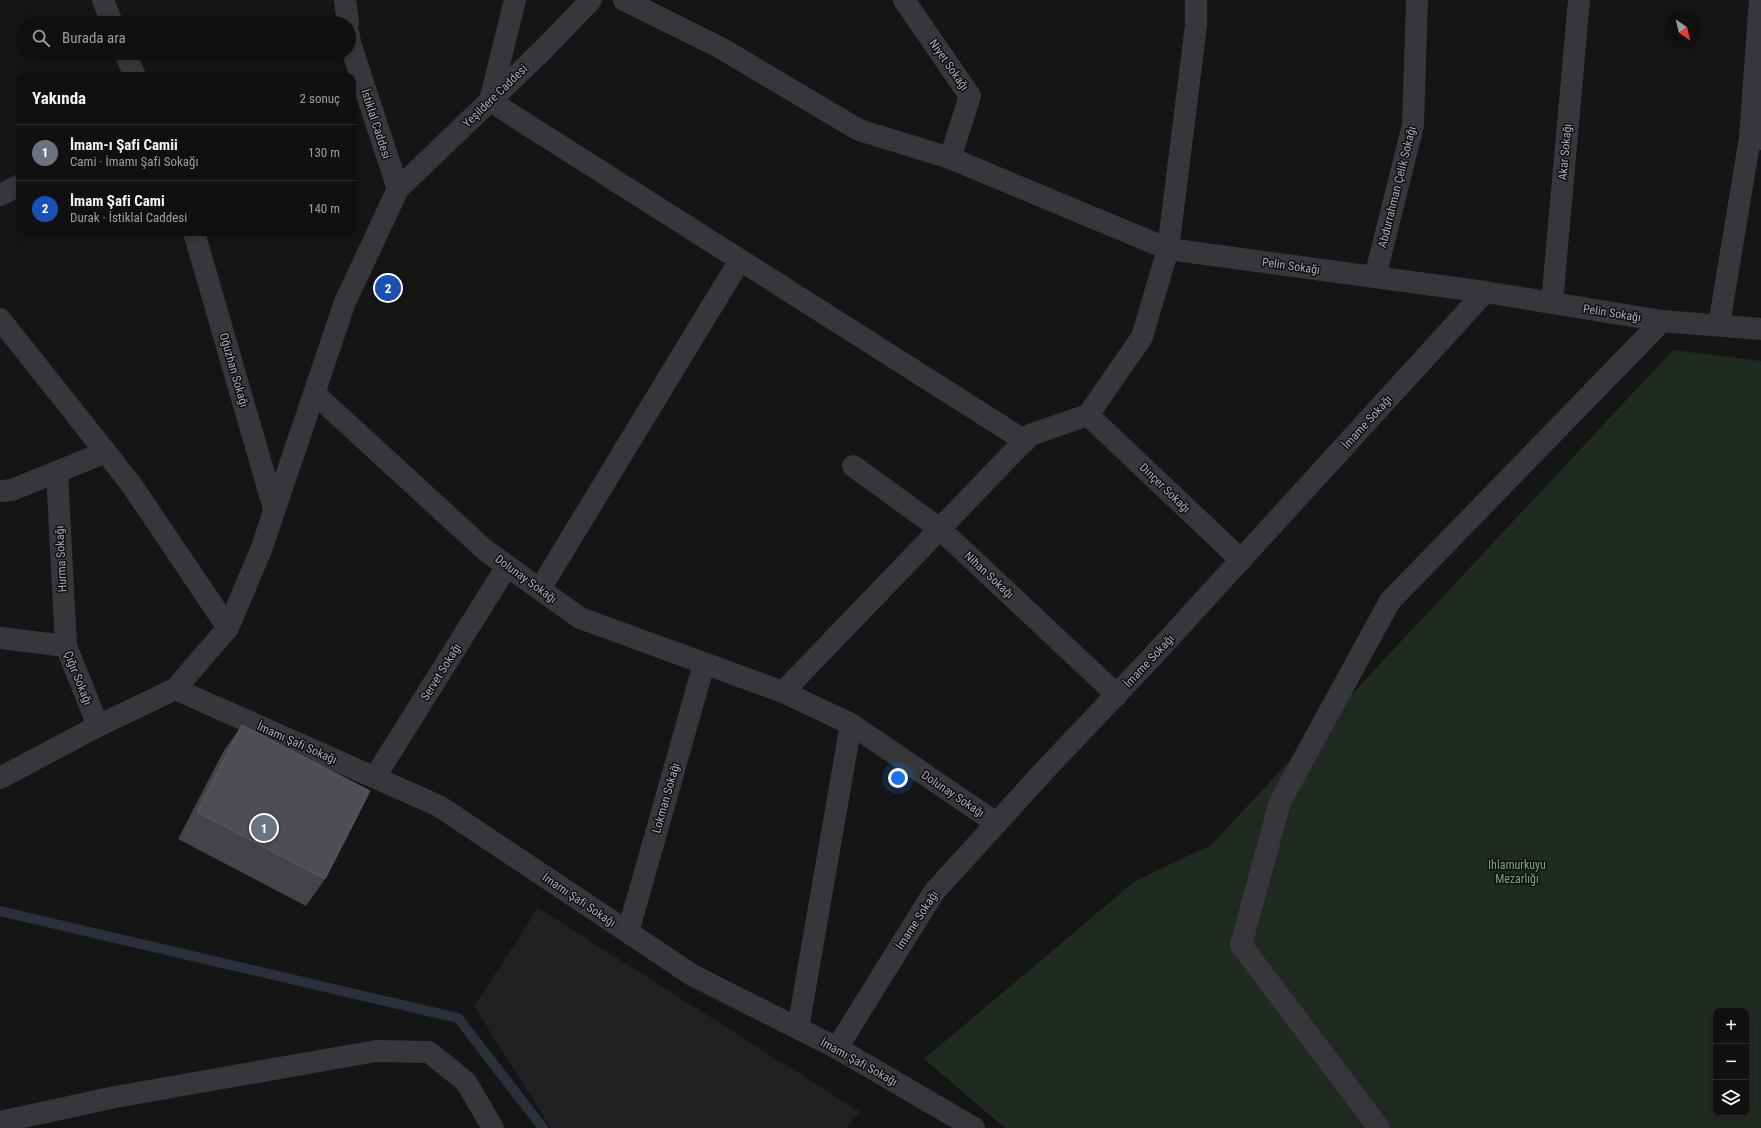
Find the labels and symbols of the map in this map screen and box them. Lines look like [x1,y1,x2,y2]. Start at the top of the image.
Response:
north arrow [1665,12,1701,48]
street label: Niyet Sokağı [926,37,972,93]
street label: Yeşildere Caddesi [460,62,530,130]
street label: İstiklal Caddesi [358,87,395,161]
street label: Akar Sokağı [1556,123,1574,181]
street label: Abdurrahman Çelik Sokağı [1375,125,1419,249]
street label: Pelin Sokağı [1261,255,1321,277]
pin: 2 [375,273,401,303]
street label: Pelin Sokağı [1582,302,1642,324]
street label: Oğuzhan Sokağı [217,331,251,409]
street label: İmame Sokağı [1339,392,1395,452]
street label: Dinçer Sokağı [1137,460,1193,516]
street label: Hurma Sokağı [52,525,70,593]
street label: Nihan Sokağı [961,549,1017,601]
street label: Dolunay Sokağı [492,552,560,606]
street label: İmame Sokağı [1120,631,1177,690]
street label: Servet Sokağı [418,641,464,703]
street label: Çığır Sokağı [61,649,95,707]
street label: İmamı Şafi Sokağı [255,718,339,767]
street label: Lokman Sokağı [649,761,683,835]
your location [888,768,908,788]
street label: Dolunay Sokağı [919,768,987,820]
pin: 1 [251,813,277,843]
park label: Ihlamurkuyu Mezarlığı [1488,858,1546,886]
street label: İmamı Şafi Sokağı [540,869,619,930]
street label: İmame Sokağı [892,887,941,952]
street label: İmamı Şafi Sokağı [818,1034,900,1089]

